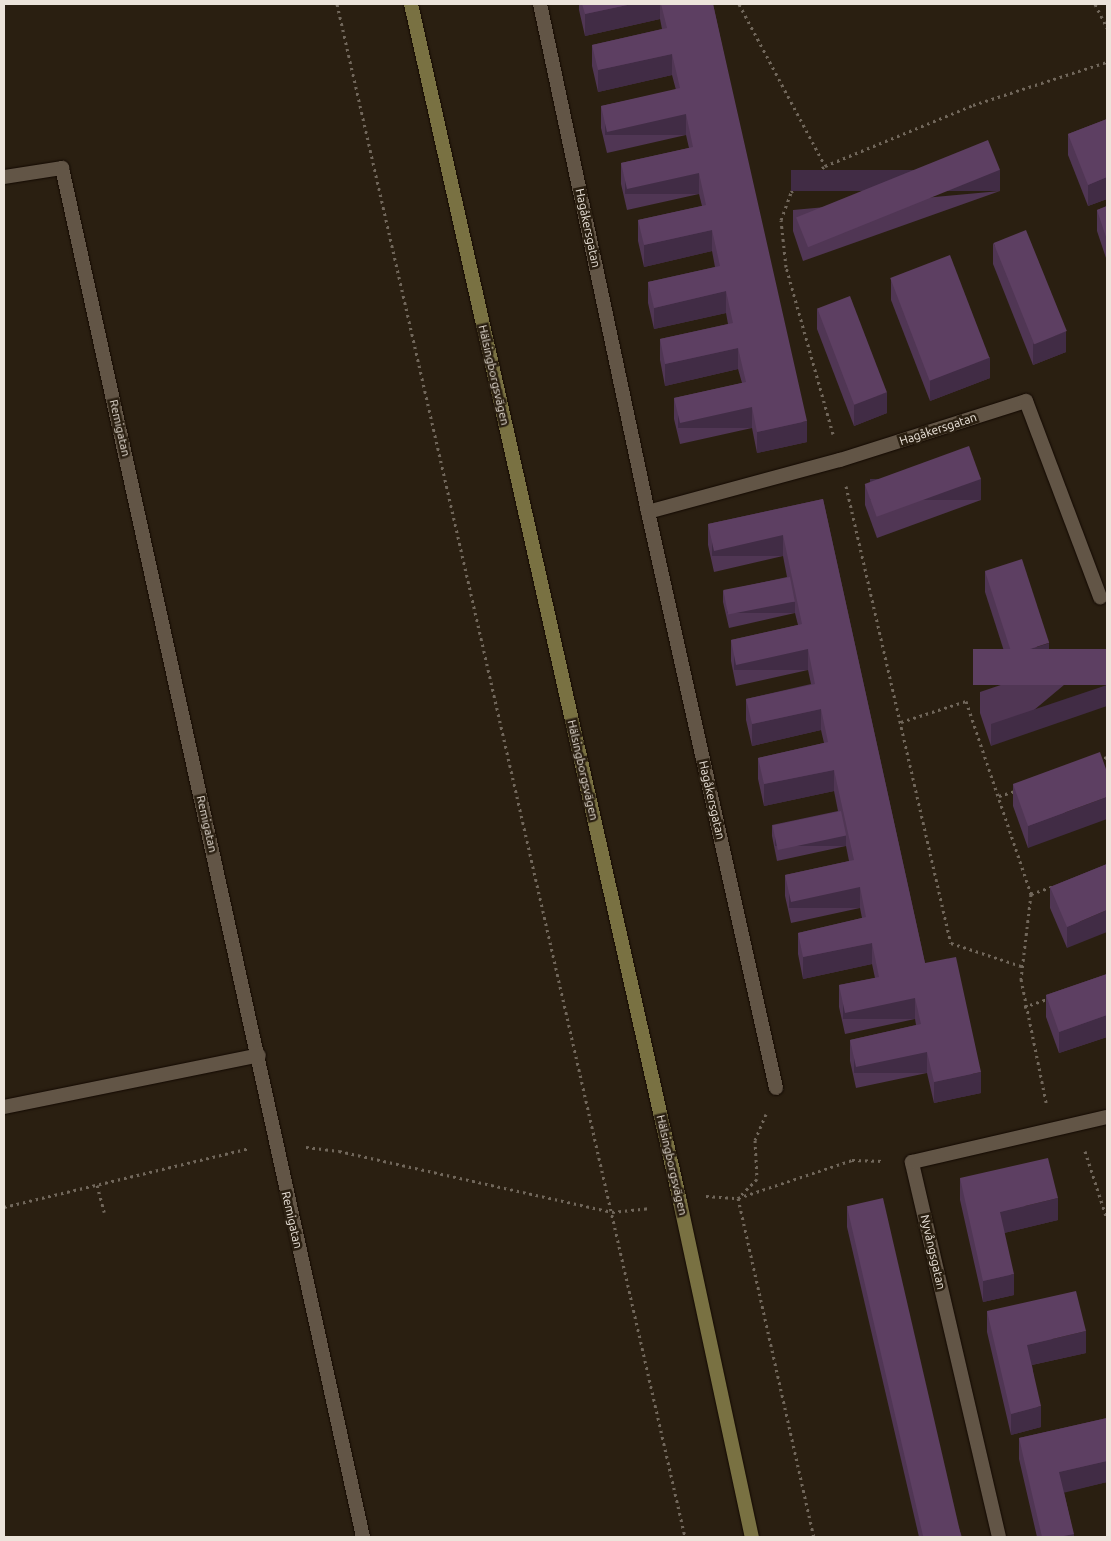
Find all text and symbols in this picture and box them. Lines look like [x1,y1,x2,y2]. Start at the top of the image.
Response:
street label: Hagåkersgatan [573,187,603,269]
street label: Hälsingborgsvägen [475,323,513,427]
street label: Remigatan [106,398,134,458]
street label: Hagåkersgatan [897,410,979,448]
street label: Hälsingborgsvägen [564,718,602,822]
street label: Hagåkersgatan [696,759,728,841]
street label: Remigatan [193,794,221,854]
street label: Hälsingborgsvägen [653,1113,691,1217]
street label: Remigatan [278,1190,306,1250]
street label: Nyvångsgatan [917,1213,949,1291]

